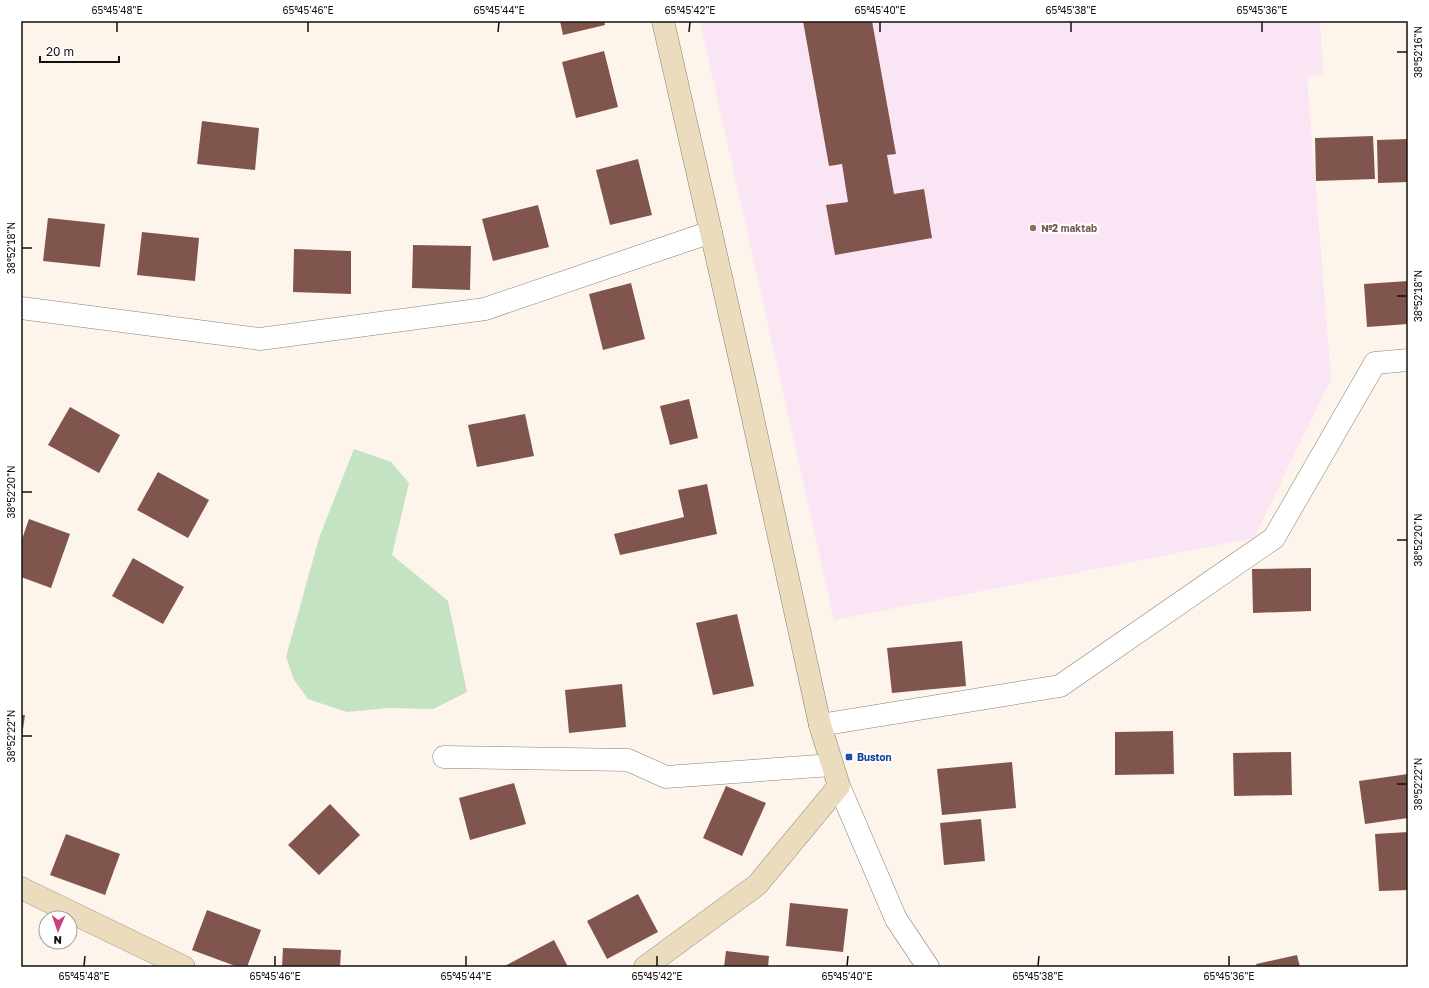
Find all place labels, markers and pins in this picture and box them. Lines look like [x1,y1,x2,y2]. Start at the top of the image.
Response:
place label: №2 maktab [1041,222,1097,234]
marker: №2 maktab [1028,223,1038,233]
place label: Buston [857,751,892,763]
marker: Buston [844,752,854,762]

